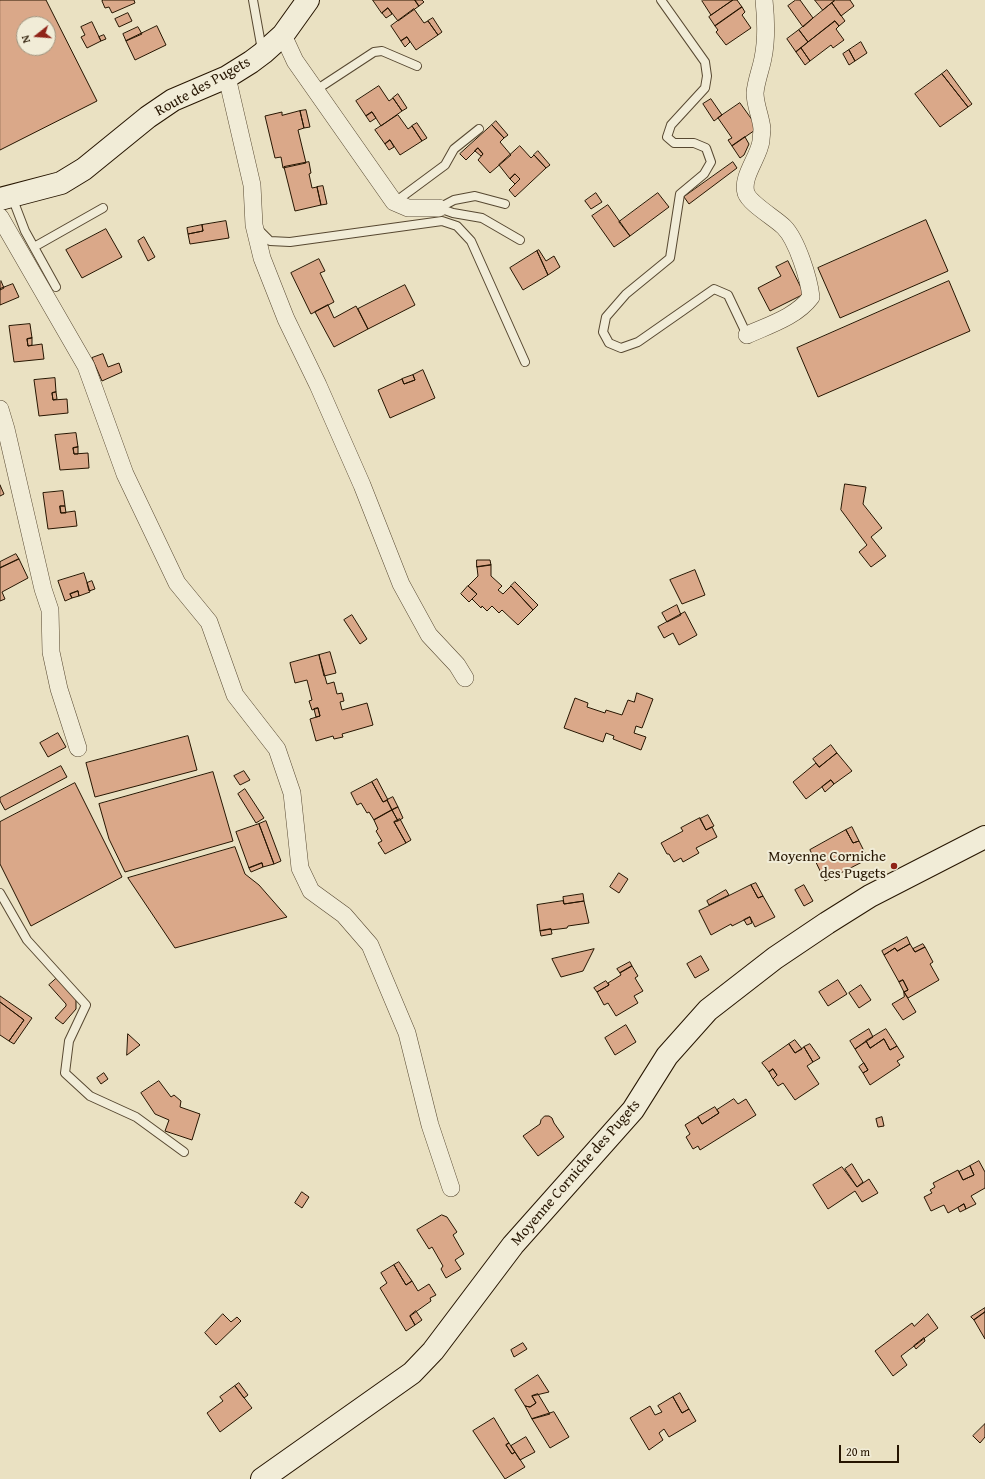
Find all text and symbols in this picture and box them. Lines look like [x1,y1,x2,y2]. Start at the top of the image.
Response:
north arrow [16,16,56,56]
text: N [17,33,34,45]
street label: Route des Pugets [152,53,254,121]
place label: Moyenne Corniche des Pugets [768,848,886,883]
marker: Moyenne Corniche des Pugets [889,861,899,871]
street label: Moyenne Corniche des Pugets [508,1096,644,1250]
scale bar [841,1437,901,1463]
text: 20 m [846,1443,870,1460]

